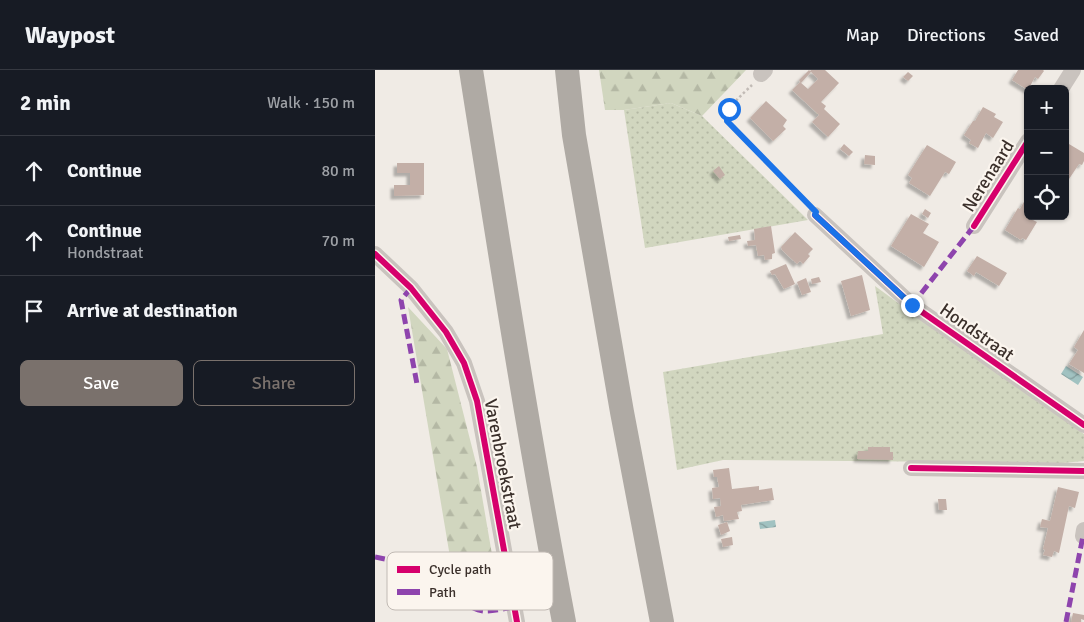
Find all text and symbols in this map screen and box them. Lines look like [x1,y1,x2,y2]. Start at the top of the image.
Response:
text: Waypost [25,20,115,50]
text: Map [846,24,879,46]
text: Directions [907,24,986,46]
text: Saved [1014,24,1059,46]
map controls [1024,85,1069,220]
button: + [1024,85,1069,130]
text: 2 min [20,90,71,116]
text: Walk · 150 m [267,93,355,113]
route start [718,98,741,121]
button: − [1024,130,1069,175]
street label: Nerenaard [957,136,1019,216]
icon: ahead [20,157,48,185]
text: Continue [67,159,142,183]
text: 80 m [321,161,355,181]
button: locate [1024,175,1069,220]
text: Continue [67,219,142,243]
icon: ahead [20,227,48,255]
text: 70 m [321,231,355,251]
text: Hondstraat [67,243,143,263]
route end [901,294,924,317]
icon: arrive [20,297,48,325]
street label: Hondstraat [936,298,1018,366]
text: Arrive at destination [67,299,238,323]
button: Save [20,360,183,406]
button: Share [193,360,355,406]
street label: Varenbroekstraat [480,397,526,531]
legend [387,552,553,610]
text: Cycle path [429,561,491,578]
text: Path [429,584,456,601]

